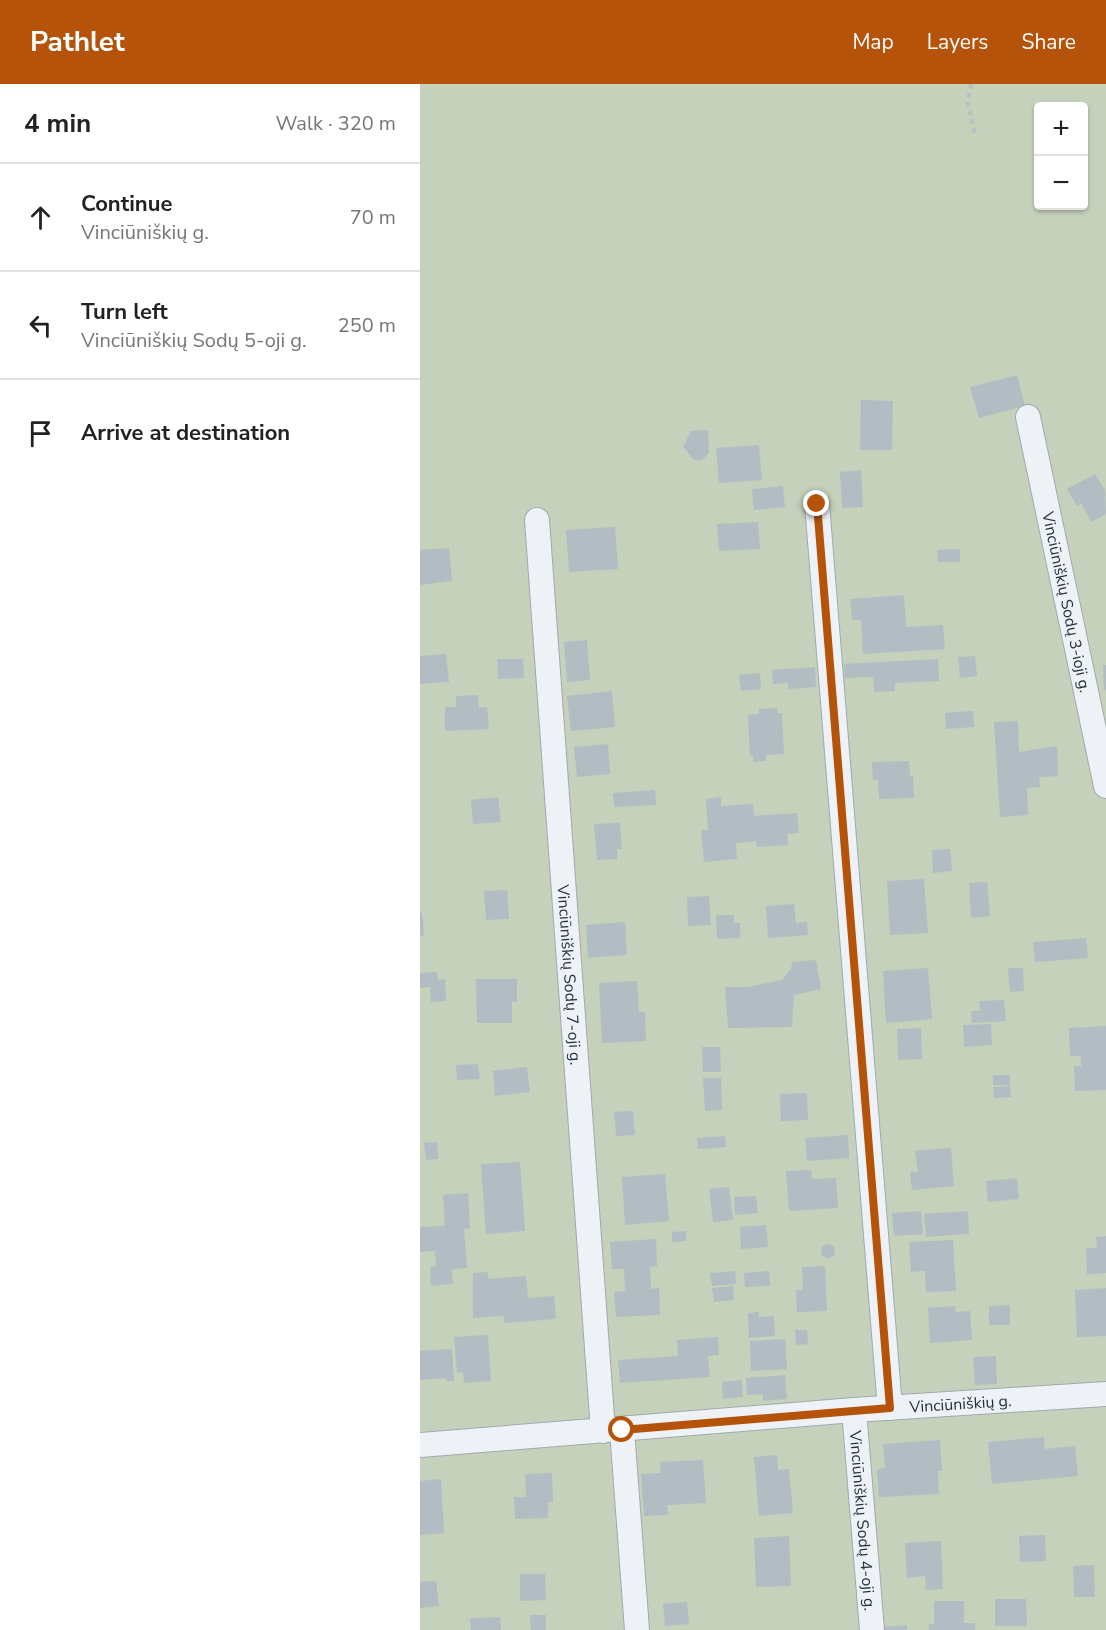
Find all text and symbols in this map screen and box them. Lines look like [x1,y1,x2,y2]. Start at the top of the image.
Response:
text: Pathlet [30,23,125,61]
text: Map [852,28,894,56]
text: Layers [927,28,988,56]
text: Share [1021,28,1076,56]
map controls [1034,102,1088,210]
button: + [1034,102,1088,156]
text: 4 min [24,106,91,141]
text: Walk · 320 m [276,110,396,137]
button: − [1034,156,1088,210]
text: Continue [81,189,172,219]
icon: ahead [24,201,57,234]
text: 70 m [350,204,396,231]
text: Vinciūniškių g. [81,219,209,246]
text: Turn left [81,297,168,327]
icon: left [24,309,57,342]
text: 250 m [338,312,396,339]
text: Vinciūniškių Sodų 5-oji g. [81,327,307,354]
icon: arrive [24,417,57,450]
text: Arrive at destination [81,418,290,448]
route end [803,490,829,516]
street label: Vinciūniškių Sodų 3-ioji g. [1036,509,1096,695]
street label: Vinciūniškių Sodų 7-oji g. [551,883,586,1066]
street label: Vinciūniškių g. [908,1390,1012,1419]
route start [608,1416,634,1442]
street label: Vinciūniškių Sodų 4-oji g. [844,1429,880,1612]

